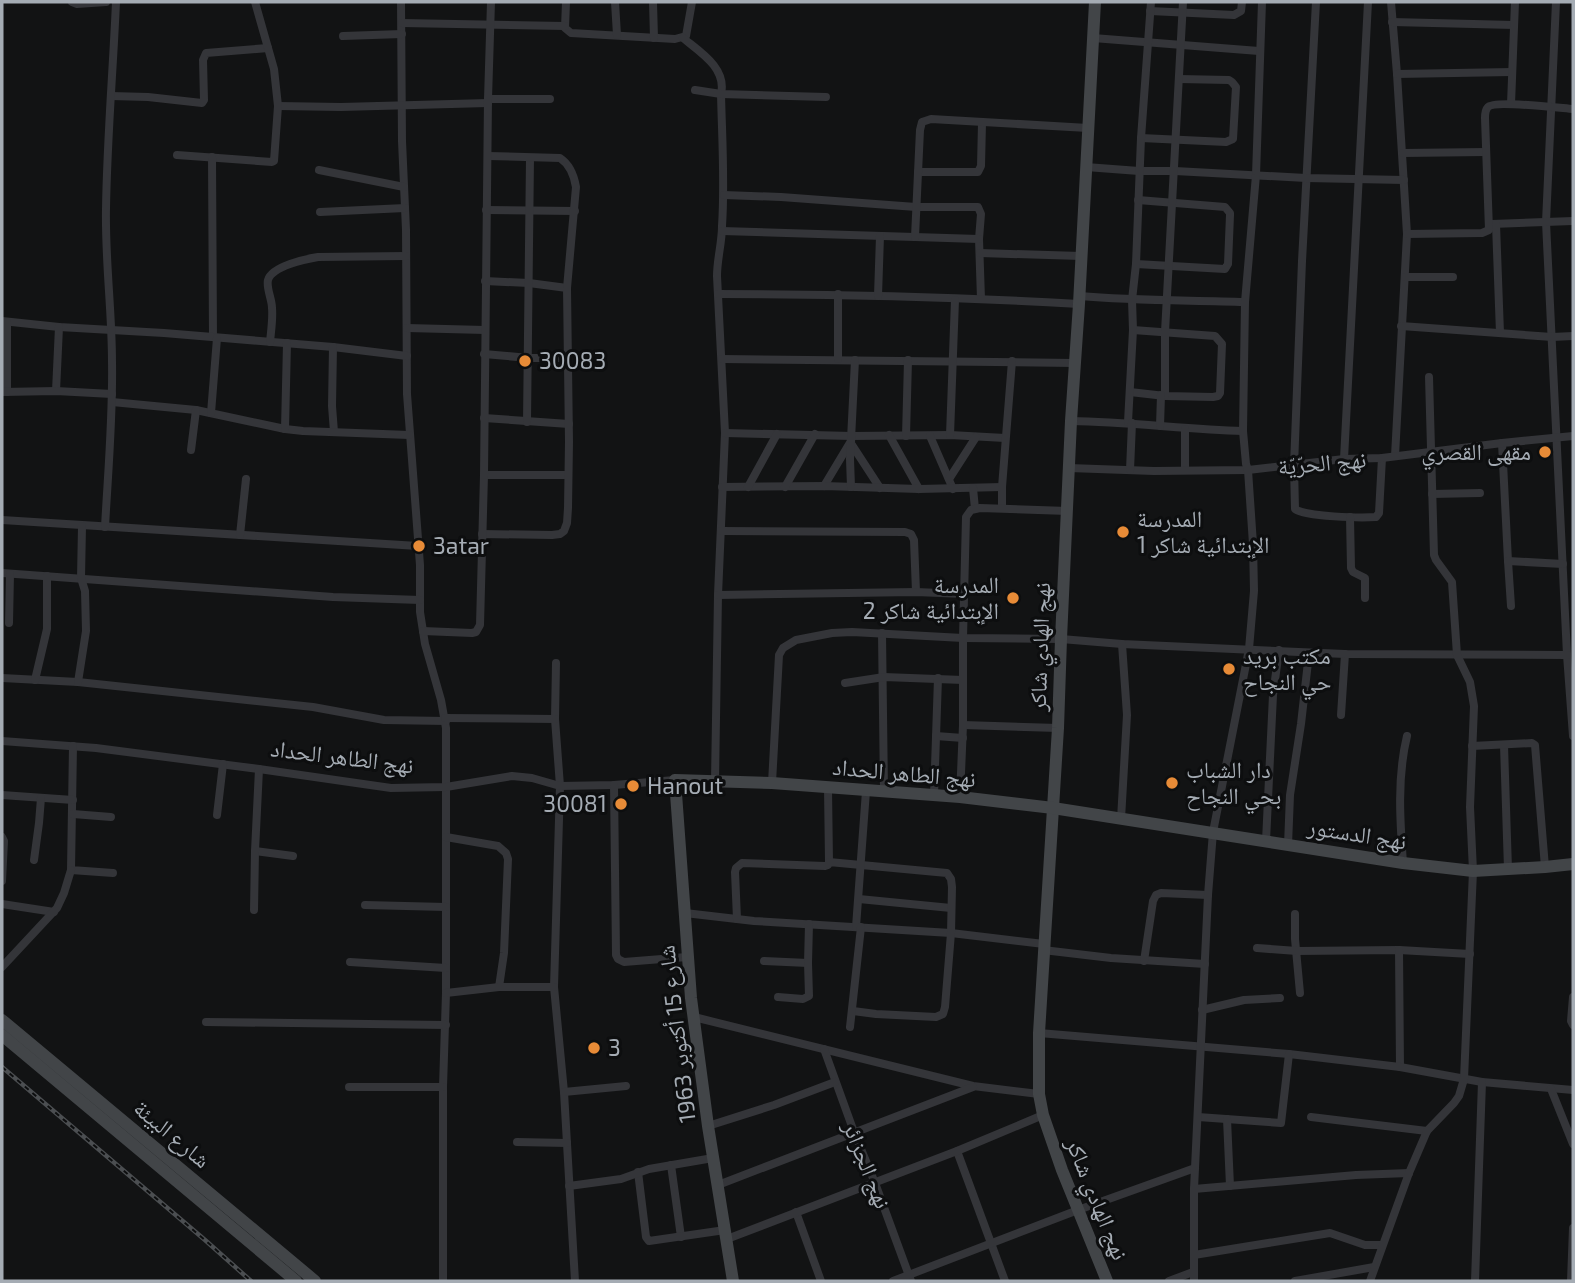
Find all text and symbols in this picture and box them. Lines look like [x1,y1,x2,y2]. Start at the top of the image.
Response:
place label: 30083 [539,346,606,374]
marker: 30083 [517,353,533,369]
place label: مقهى القصري [1421,437,1531,471]
street label: نهج الحرّيّة [1276,444,1368,482]
marker: مقهى القصري [1537,444,1553,460]
place label: المدرسة الإبتدائية شاكر 1 [1137,504,1270,559]
marker: المدرسة الإبتدائية شاكر 1 [1115,524,1131,540]
place label: 3atar [433,531,489,559]
marker: 3atar [411,538,427,554]
place label: المدرسة الإبتدائية شاكر 2 [863,570,999,625]
street label: نهج الهادي شاكر [1023,582,1061,713]
marker: المدرسة الإبتدائية شاكر 2 [1005,590,1021,606]
place label: مكتب بريد حي النجاح [1243,641,1331,701]
marker: مكتب بريد حي النجاح [1221,661,1237,677]
street label: نهج الطاهر الحداد [269,733,415,781]
street label: نهج الطاهر الحداد [831,752,977,794]
place label: دار الشباب بحي النجاح [1186,755,1281,815]
place label: Hanout [647,771,724,799]
marker: دار الشباب بحي النجاح [1164,775,1180,791]
marker: Hanout [625,778,641,794]
place label: 30081 [543,789,607,817]
marker: 30081 [613,796,629,812]
street label: نهج الدستور [1304,811,1409,857]
street label: شارع 15 أكتوبر 1963 [651,944,703,1124]
place label: 3 [608,1033,621,1061]
marker: 3 [586,1040,602,1056]
street label: شارع البيئة [127,1093,217,1175]
street label: نهج الجزائر [836,1116,898,1213]
street label: نهج الهادي شاكر [1055,1133,1135,1266]

